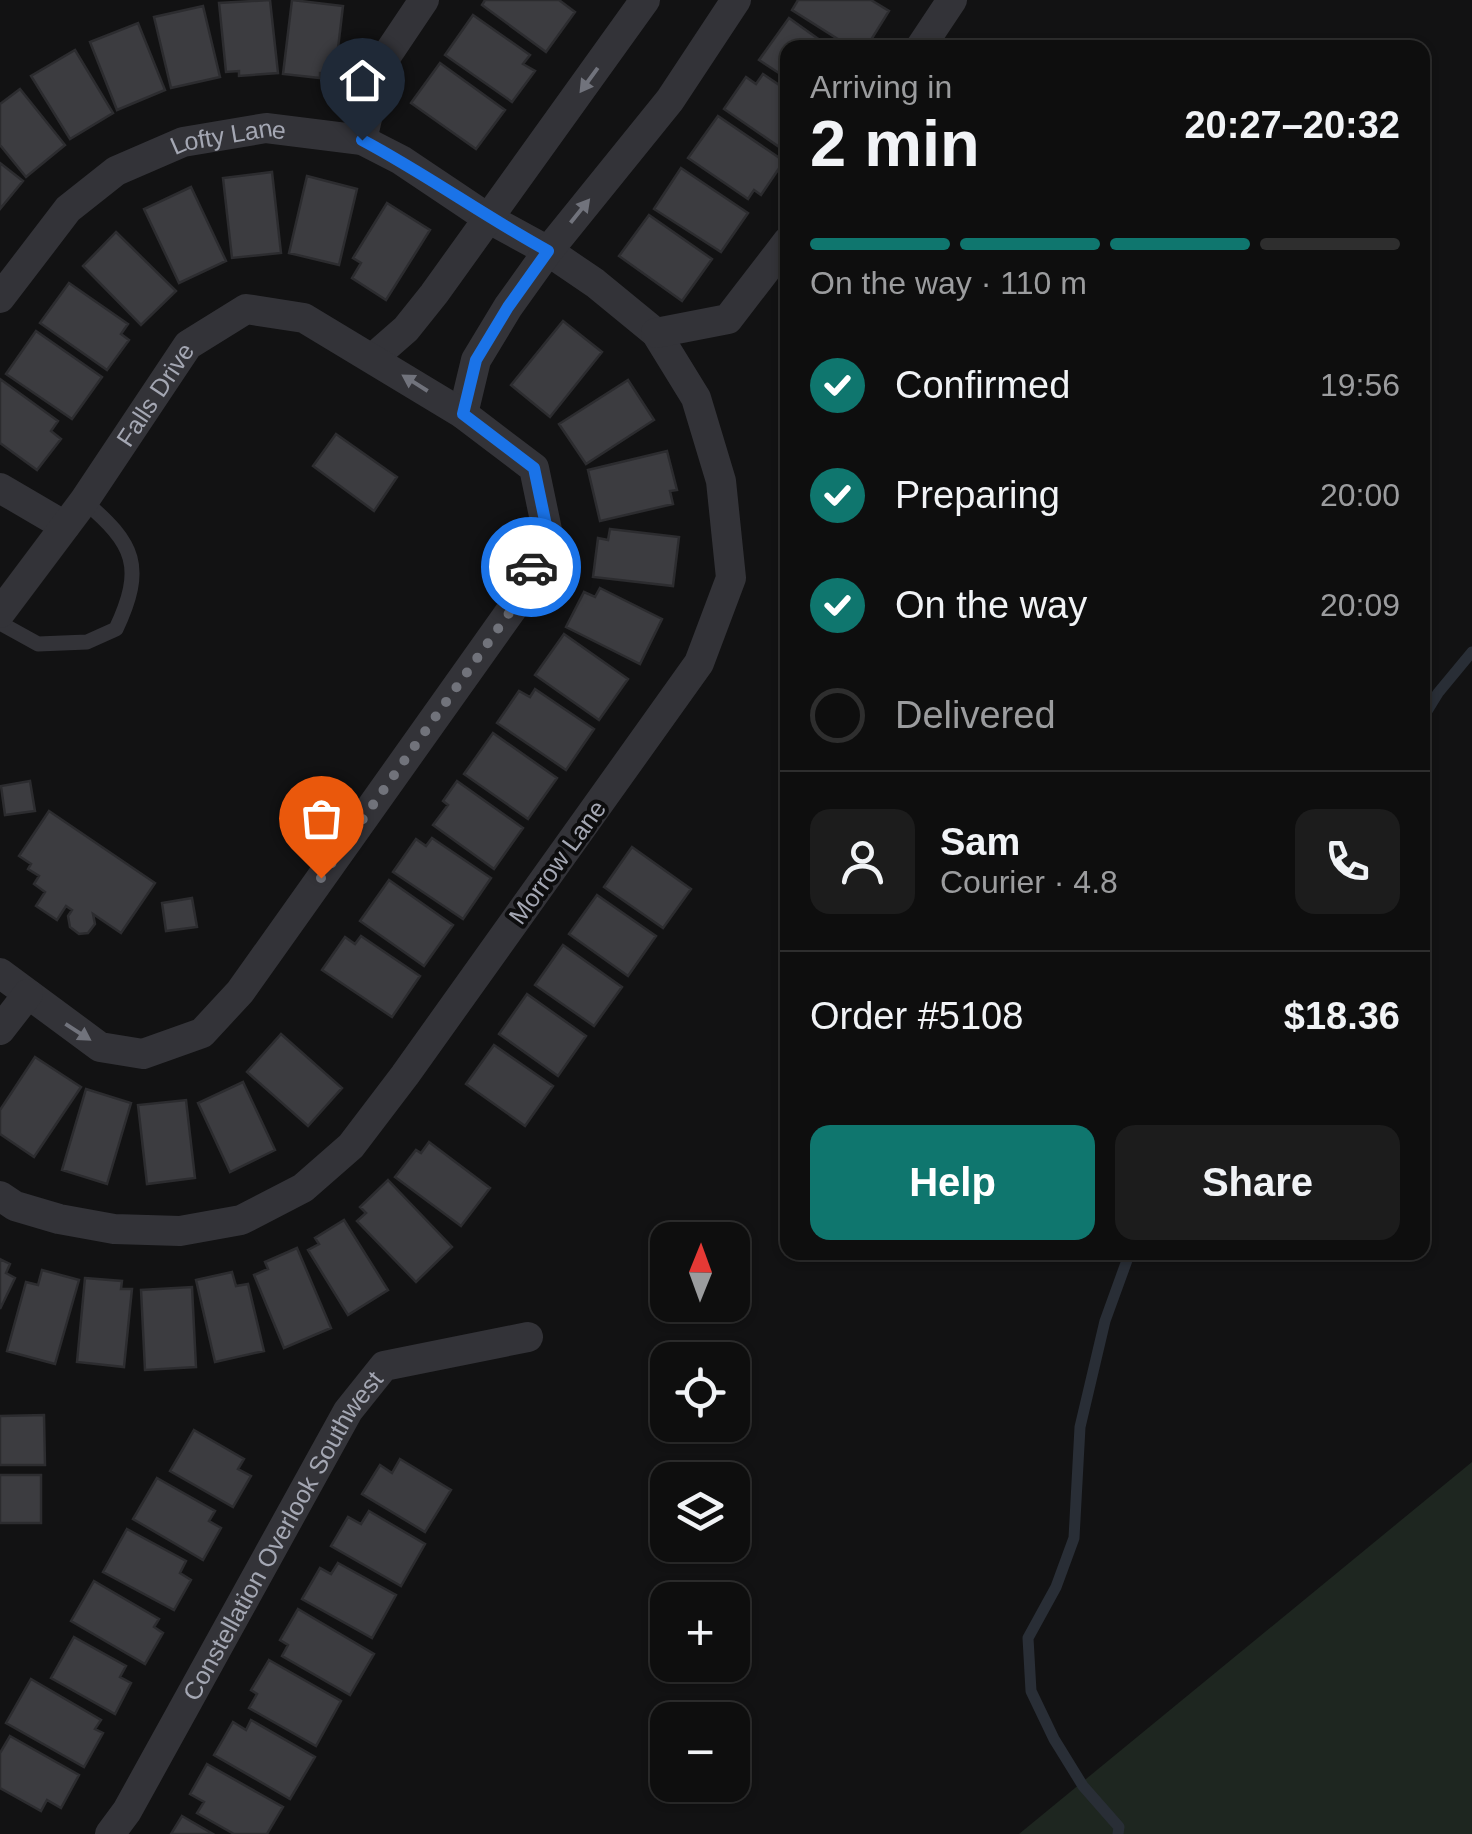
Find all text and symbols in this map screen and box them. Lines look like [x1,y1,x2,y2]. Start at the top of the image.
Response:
pin [320,38,405,141]
icon: home [335,53,390,108]
one-way arrow [580,67,599,93]
text: Arriving in [810,69,952,105]
text: 20:27–20:32 [1184,104,1400,146]
text: 2 min [810,107,980,180]
street label: Lofty Lane [166,113,288,160]
one-way arrow [569,198,590,223]
text: On the way · 110 m [810,265,1087,301]
street label: Falls Drive [111,338,199,451]
icon: check [810,358,865,413]
text: Confirmed [895,364,1070,406]
text: 19:56 [1320,367,1400,403]
one-way arrow [401,375,428,393]
icon: check [810,468,865,523]
text: Preparing [895,474,1060,516]
text: 20:00 [1320,477,1400,513]
courier [481,517,581,617]
icon: car [504,540,559,595]
icon: check [810,578,865,633]
text: On the way [895,584,1087,626]
text: 20:09 [1320,587,1400,623]
text: Delivered [895,694,1056,736]
pin [279,776,364,879]
icon: bag [294,791,349,846]
street label: Morrow Lane [503,795,611,929]
button: person [810,809,915,914]
button: phone [1295,809,1400,914]
text: Sam [940,821,1020,863]
text: Courier · 4.8 [940,864,1118,900]
text: Order #5108 [810,995,1023,1037]
text: $18.36 [1284,995,1400,1037]
one-way arrow [64,1023,91,1041]
button: Help [810,1125,1095,1240]
button: Share [1115,1125,1400,1240]
north arrow [650,1222,750,1322]
map controls [650,1222,750,1802]
button: locate [650,1342,750,1442]
street label: Constellation Overlook Southwest [177,1365,388,1705]
button: layers [650,1462,750,1562]
button: + [650,1582,750,1682]
button: − [650,1702,750,1802]

